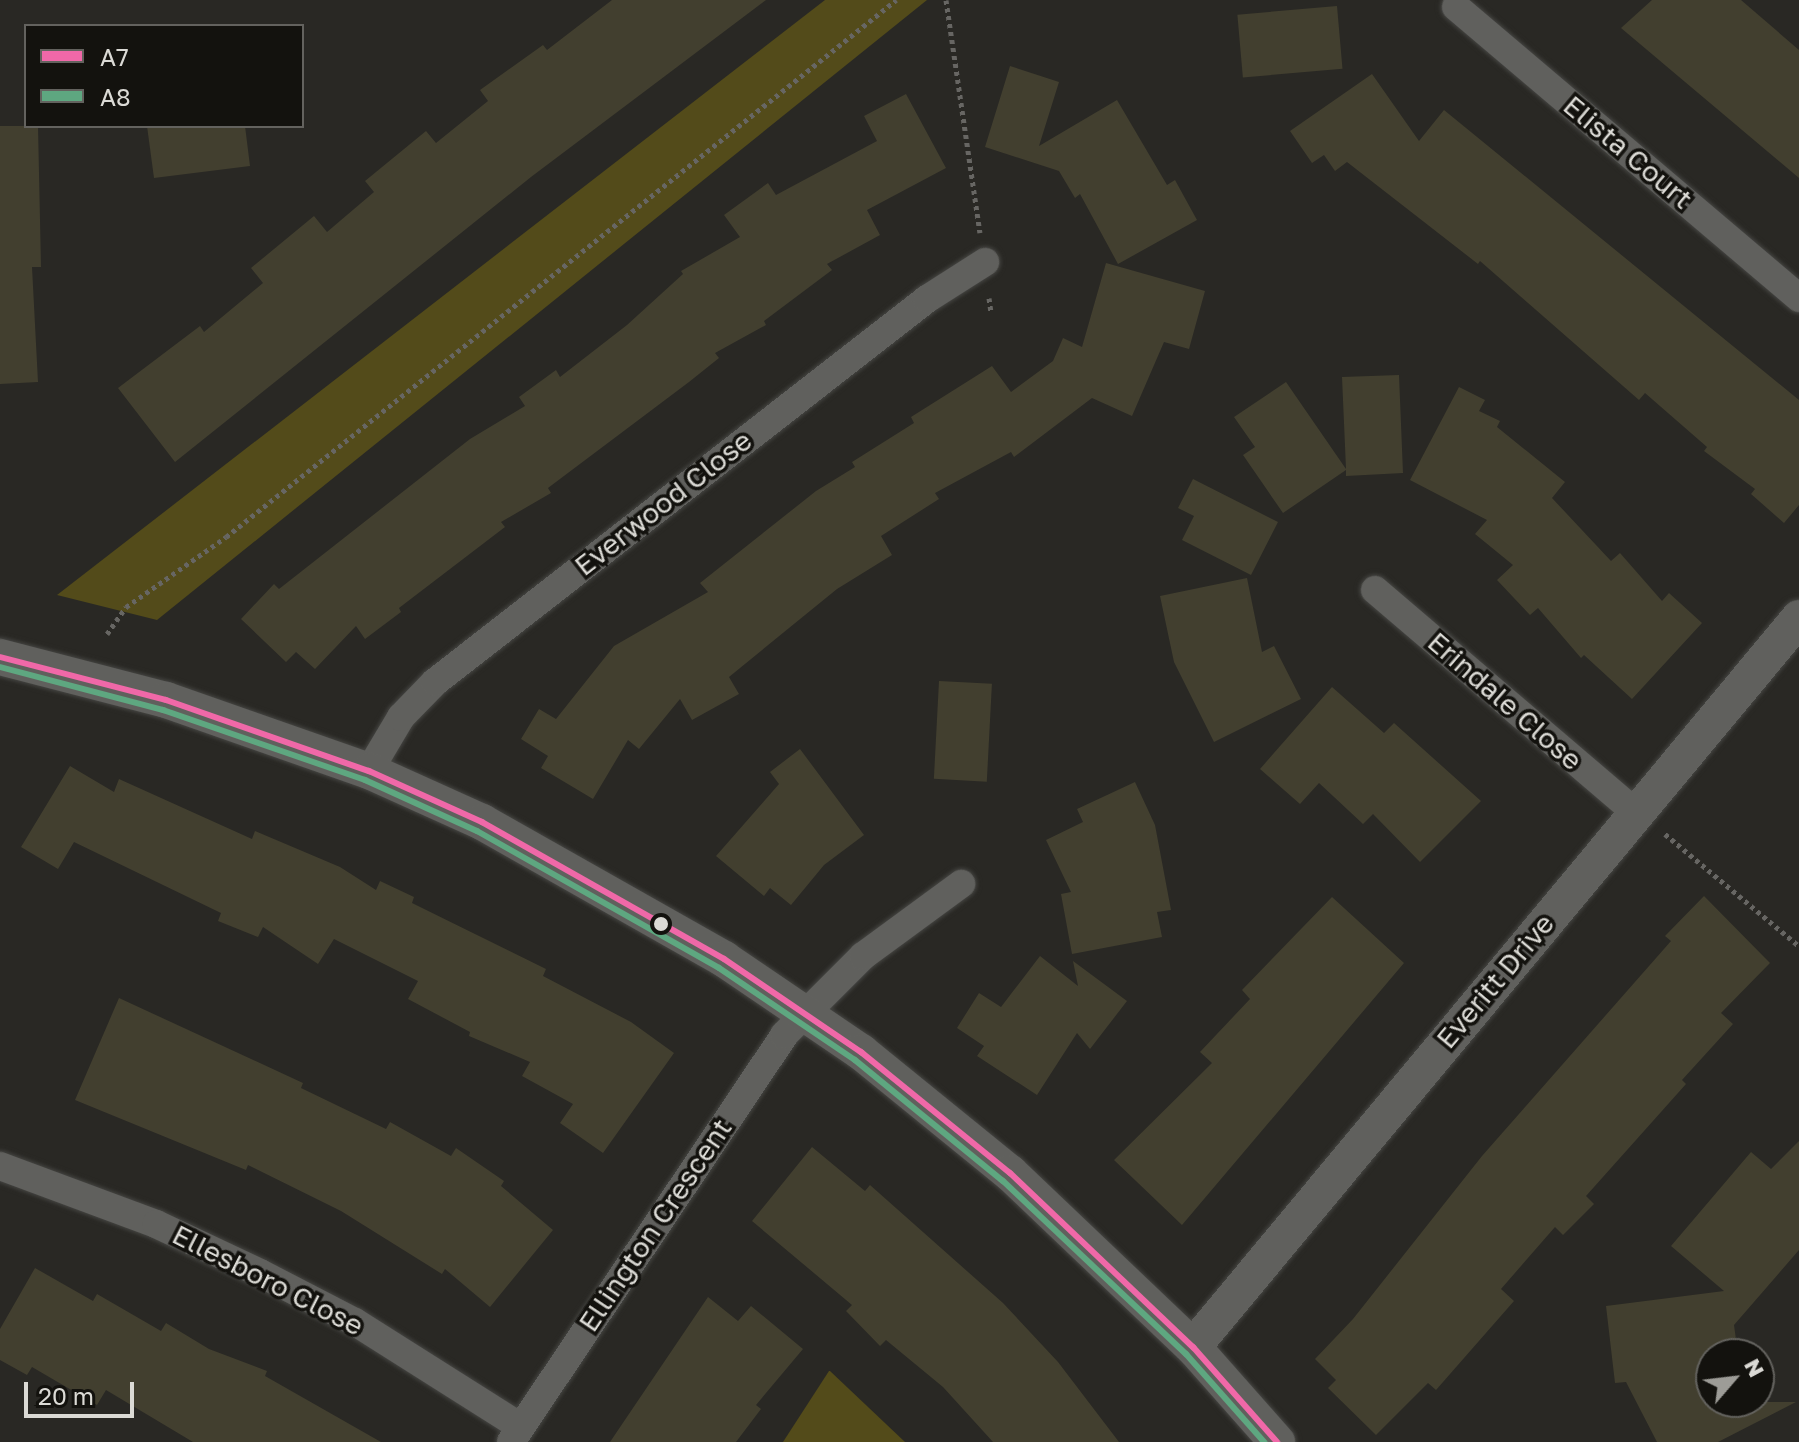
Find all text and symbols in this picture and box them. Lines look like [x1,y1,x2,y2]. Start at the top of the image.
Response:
legend [24,24,304,128]
text: A7 [100,42,129,71]
text: A8 [100,82,131,111]
street label: Elista Court [1557,88,1699,216]
street label: Everwood Close [568,423,758,583]
street label: Erindale Close [1421,625,1589,777]
street label: Everitt Drive [1429,907,1561,1055]
unlabelled marker [653,916,669,932]
street label: Ellington Crescent [571,1112,739,1338]
street label: Ellesboro Close [167,1217,369,1343]
north arrow [1695,1338,1775,1418]
text: N [1739,1354,1771,1381]
scale bar [28,1366,138,1416]
text: 20 m [38,1381,94,1410]

